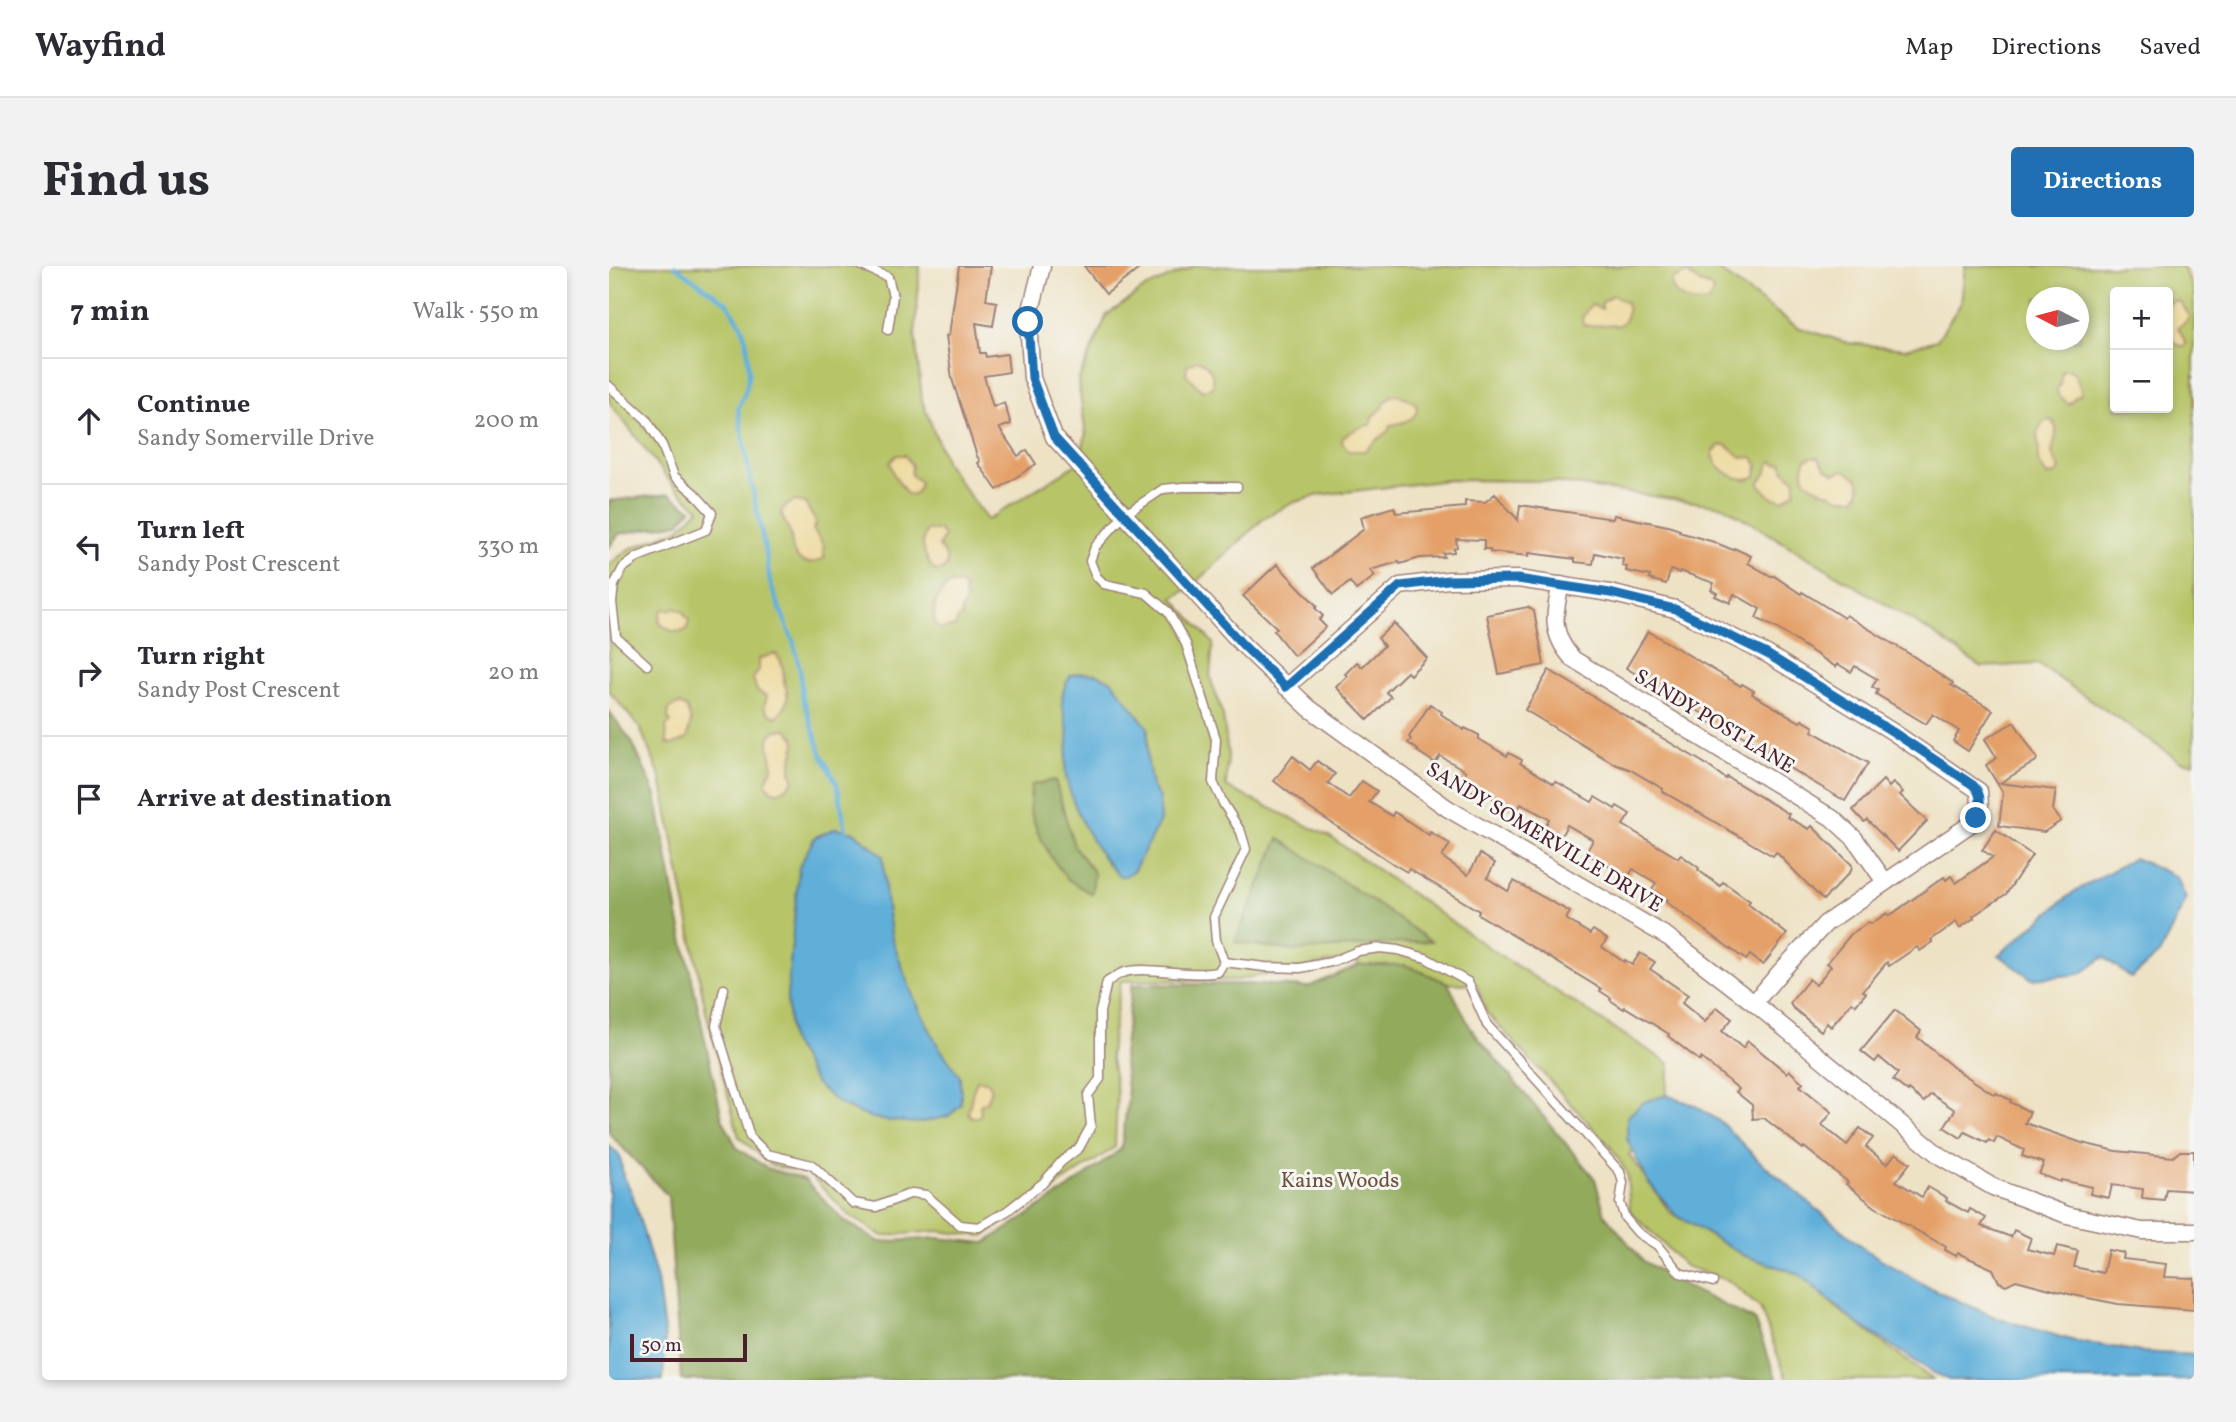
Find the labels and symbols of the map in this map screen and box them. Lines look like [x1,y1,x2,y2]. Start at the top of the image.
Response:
north arrow [2026,287,2089,350]
route start [1012,306,1043,337]
street label: SANDY POST LANE [1628,663,1800,781]
street label: SANDY SOMERVILLE DRIVE [1420,756,1668,920]
route end [1960,802,1991,833]
park label: Kains Woods [1281,1167,1399,1196]
scale bar [630,1331,747,1363]

